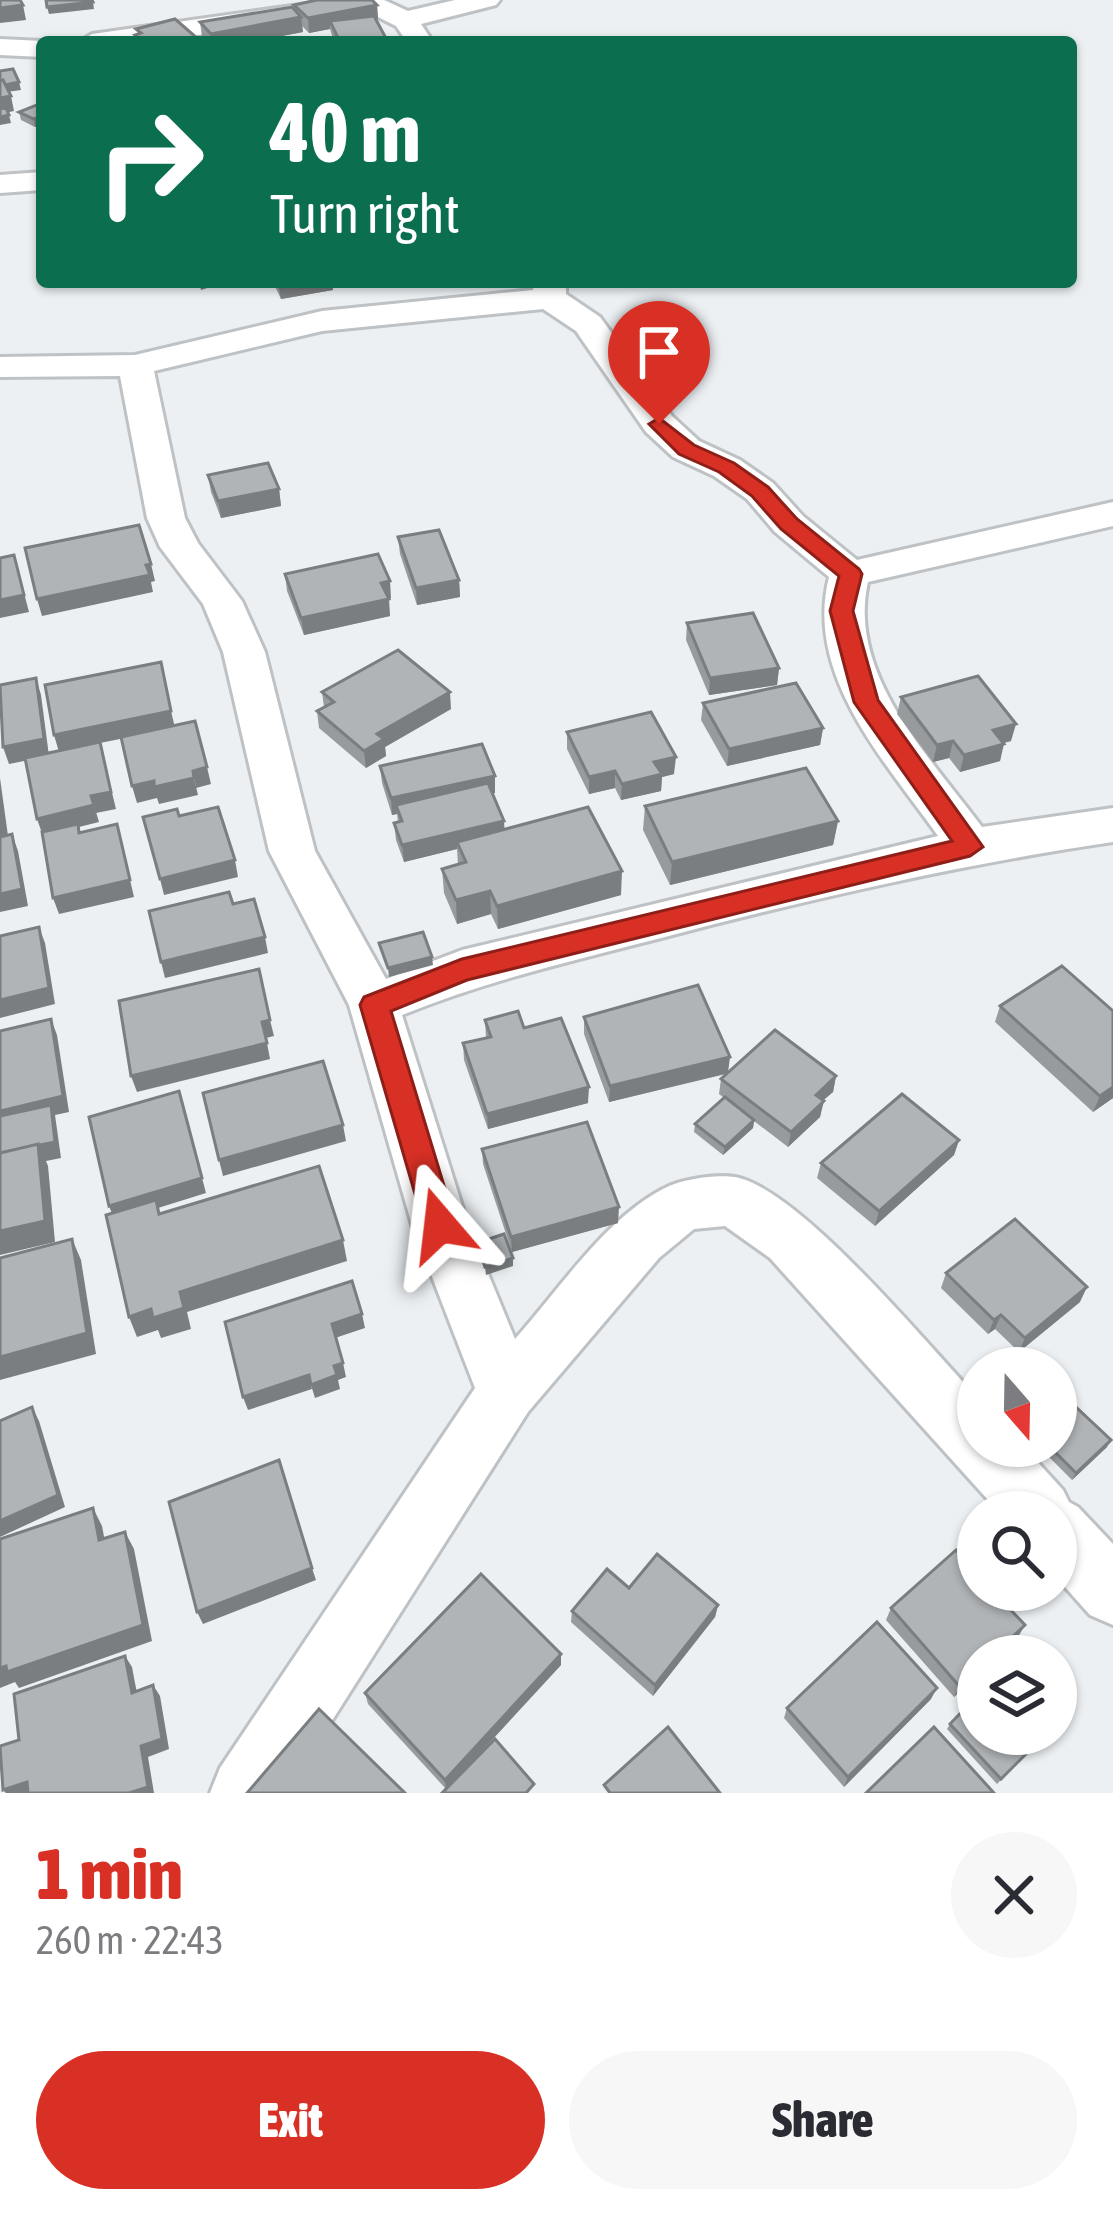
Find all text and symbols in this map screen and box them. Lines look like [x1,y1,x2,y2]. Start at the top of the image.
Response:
icon: right [72,84,228,240]
text: 40 m [270,84,421,180]
text: Turn right [270,183,460,244]
pin [608,301,710,424]
icon: arrive [626,319,692,385]
position arrow [377,1162,503,1288]
north arrow [957,1347,1077,1467]
map controls [957,1347,1077,1755]
button: search [957,1491,1077,1611]
button: layers [957,1635,1077,1755]
text: 1 min [36,1832,183,1914]
button: close [951,1832,1077,1958]
text: 260 m · 22:43 [36,1918,224,1962]
button: Exit [36,2051,545,2189]
button: Share [569,2051,1077,2189]

